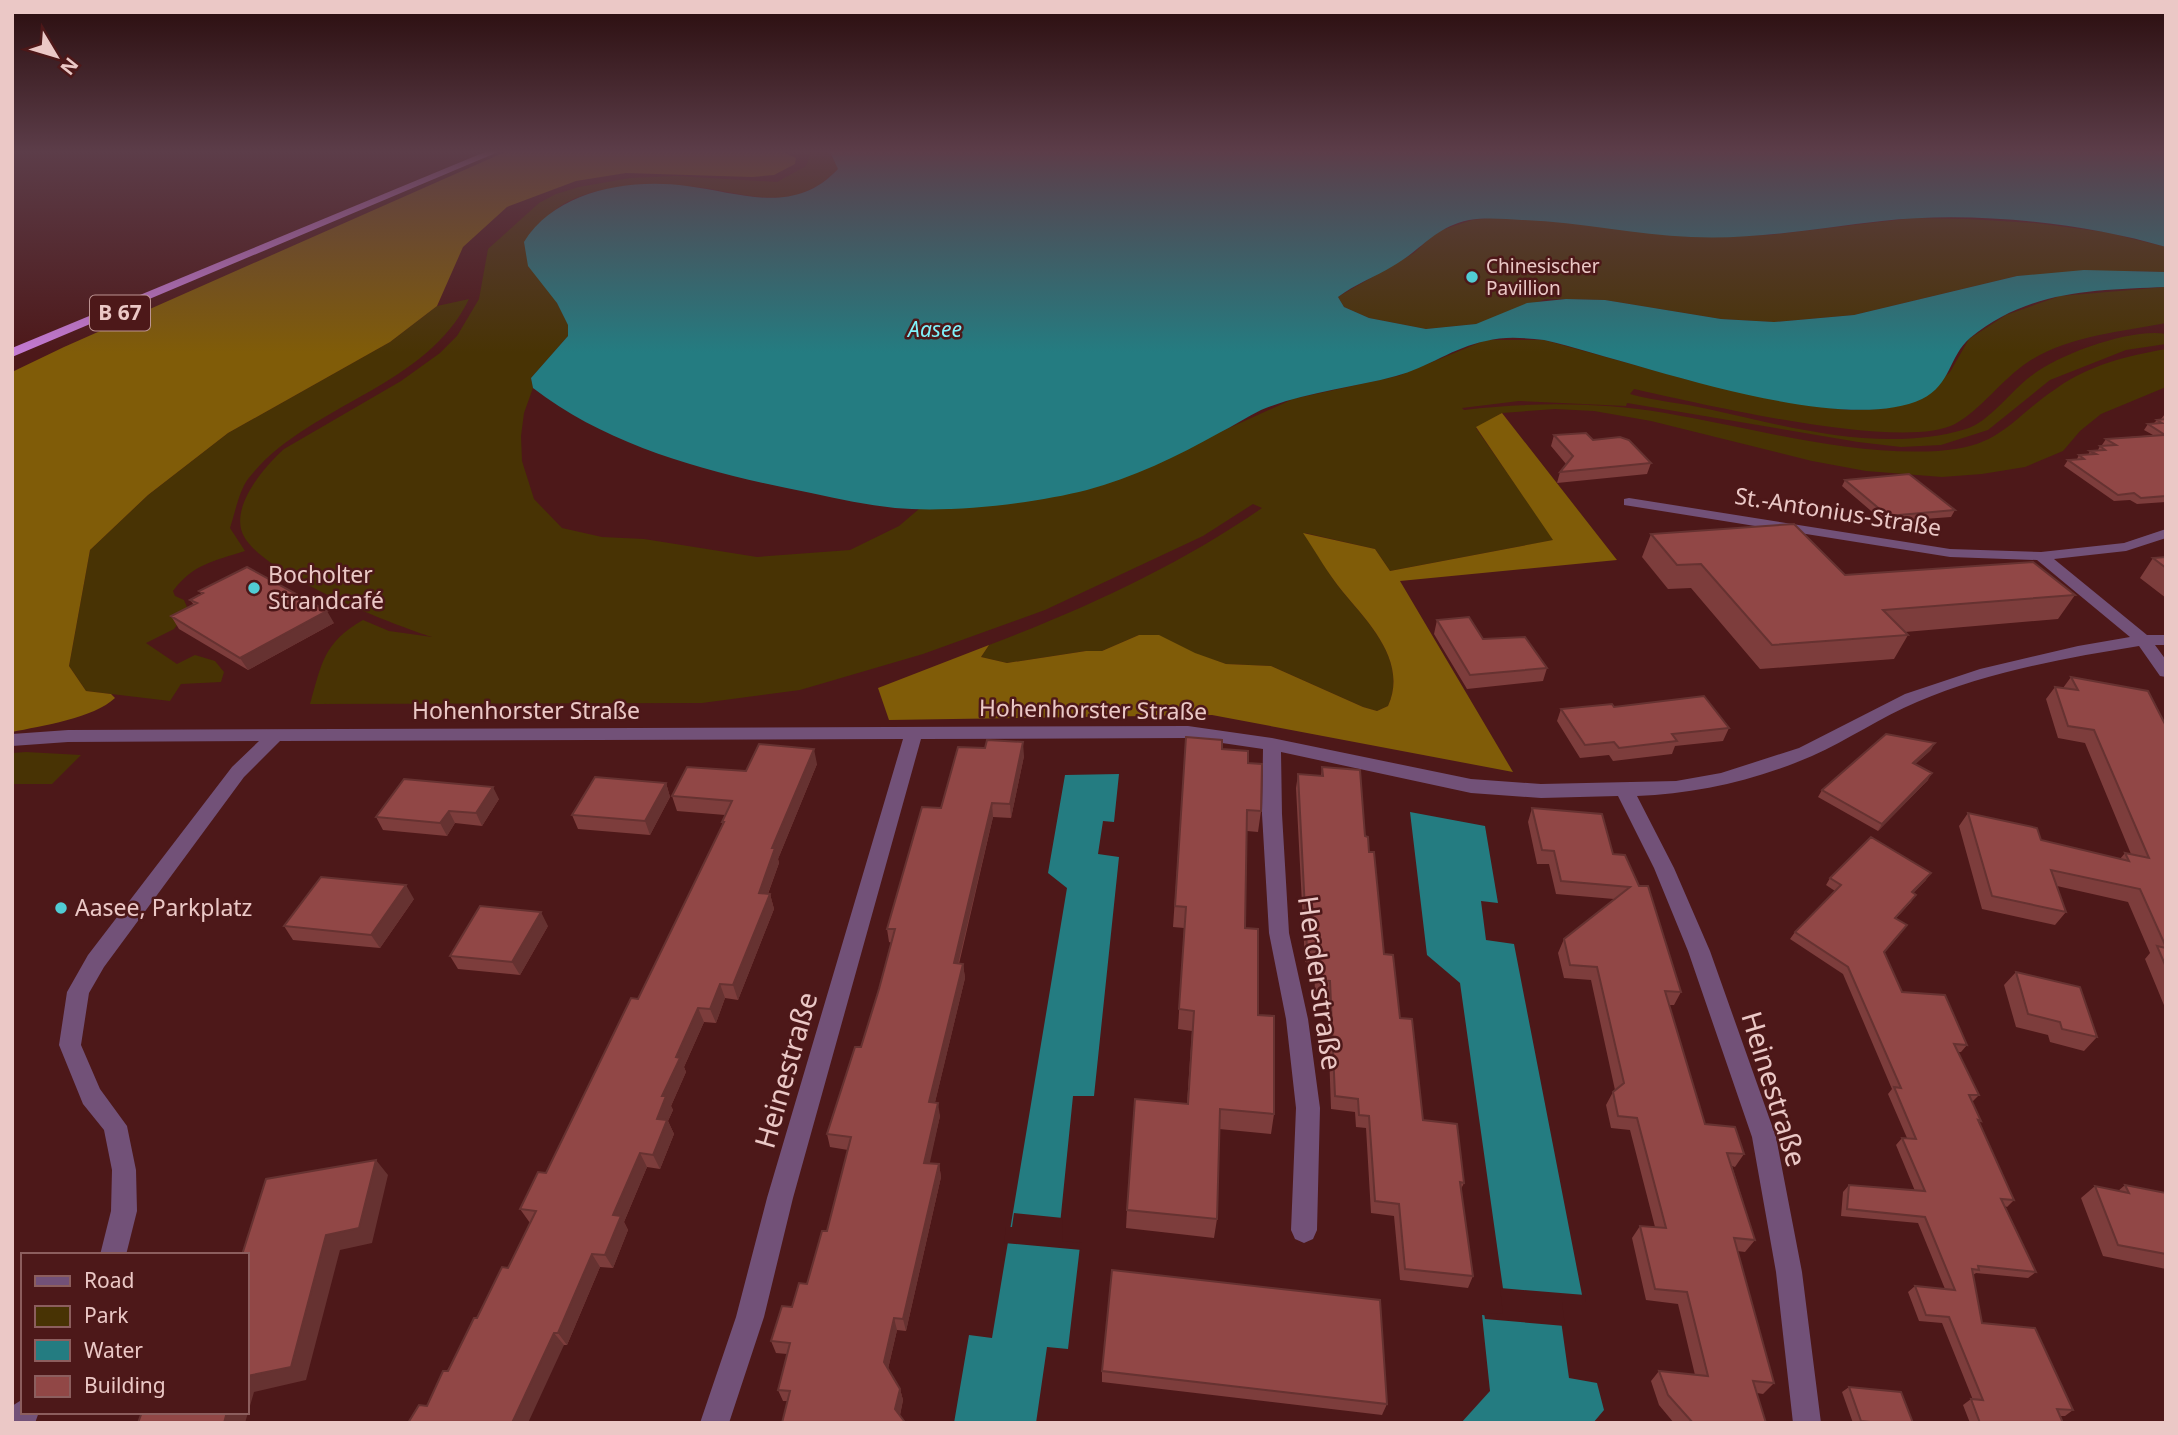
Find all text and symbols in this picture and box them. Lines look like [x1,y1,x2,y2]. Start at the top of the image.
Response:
north arrow [21,21,91,91]
text: N [54,52,84,81]
place label: Chinesischer Pavillion [1486,253,1600,301]
marker: Chinesischer Pavillion [1464,269,1480,285]
road number: B 67 [90,296,150,330]
water label: Aasee [906,315,962,343]
street label: St.-Antonius-Straße [1733,479,1944,543]
place label: Bocholter Strandcafé [268,558,384,616]
marker: Bocholter Strandcafé [246,580,262,596]
street label: Hohenhorster Straße [979,691,1207,727]
street label: Hohenhorster Straße [412,694,640,726]
place label: Aasee, Parkplatz [75,891,252,923]
street label: Herderstraße [1290,893,1352,1073]
marker: Aasee, Parkplatz [53,900,69,916]
street label: Heinestraße [745,987,825,1152]
street label: Heinestraße [1733,1006,1817,1171]
legend [21,1253,248,1414]
text: Road [84,1266,134,1294]
text: Park [84,1301,129,1329]
text: Water [84,1336,143,1364]
text: Building [84,1371,166,1399]

